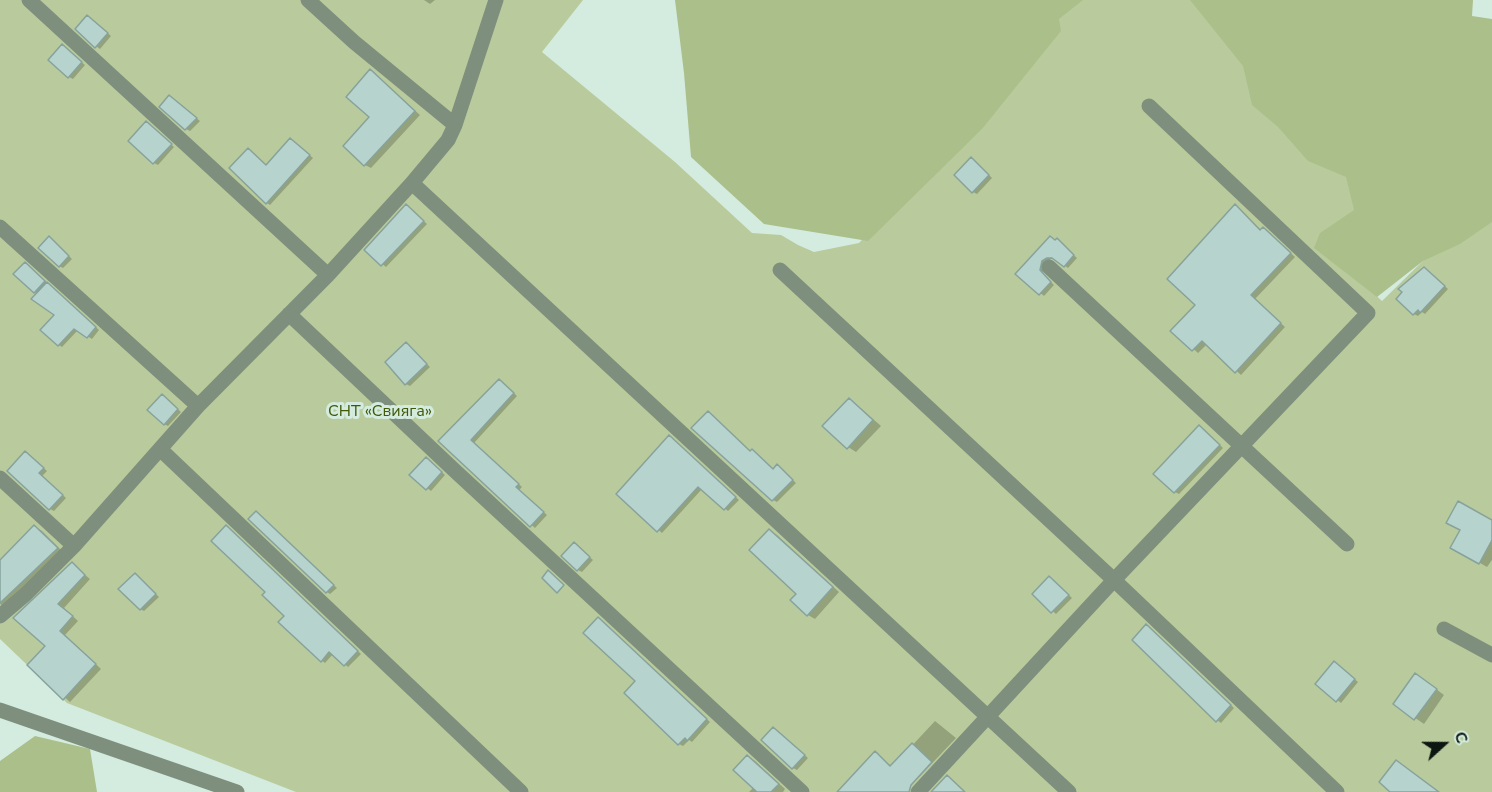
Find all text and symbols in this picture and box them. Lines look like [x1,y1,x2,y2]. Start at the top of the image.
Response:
park label: СНТ «Свияга» [328,402,432,422]
north arrow [1414,714,1474,774]
text: С [1449,729,1473,747]

